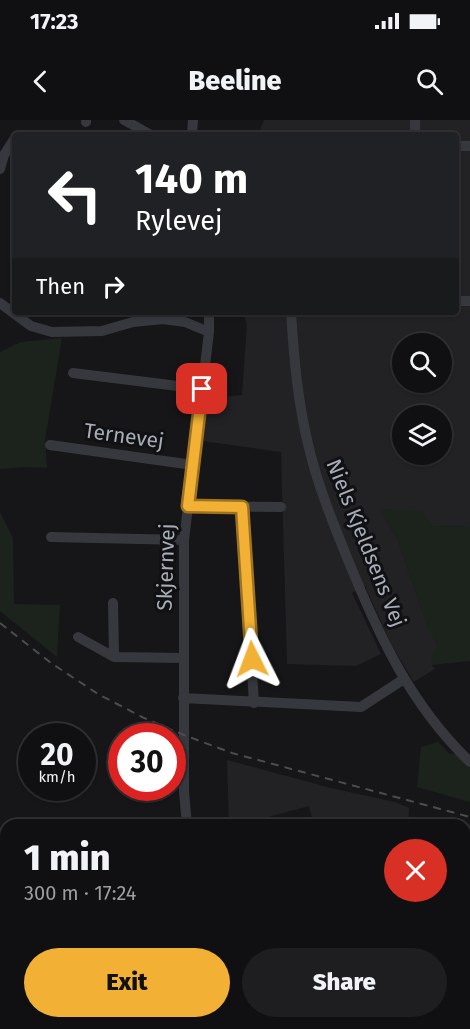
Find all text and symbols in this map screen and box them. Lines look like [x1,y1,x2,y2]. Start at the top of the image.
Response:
text: 17:23 [30,8,79,35]
icon: back [24,65,57,98]
text: Beeline [189,65,281,97]
icon: search [413,65,446,98]
text: 140 m [135,154,248,204]
icon: left [36,156,114,234]
text: Rylevej [135,205,222,237]
icon: right [97,270,130,303]
text: Then [36,273,85,300]
map controls [392,333,452,465]
button: search [392,333,452,393]
pin [176,363,227,414]
icon: arrive [185,372,218,405]
button: layers [392,405,452,465]
street label: Ternevej [82,418,166,454]
street label: Niels Kjeldsens Vej [320,455,412,631]
street label: Skjernvej [151,523,181,611]
position arrow [220,627,284,691]
speed limit sign: 30 [108,723,186,801]
text: 20 [40,737,74,773]
text: km/h [38,768,76,786]
text: 1 min [24,836,110,880]
button: close [384,839,447,902]
text: 300 m · 17:24 [24,881,136,905]
button: Exit [24,948,230,1017]
button: Share [242,948,447,1017]

